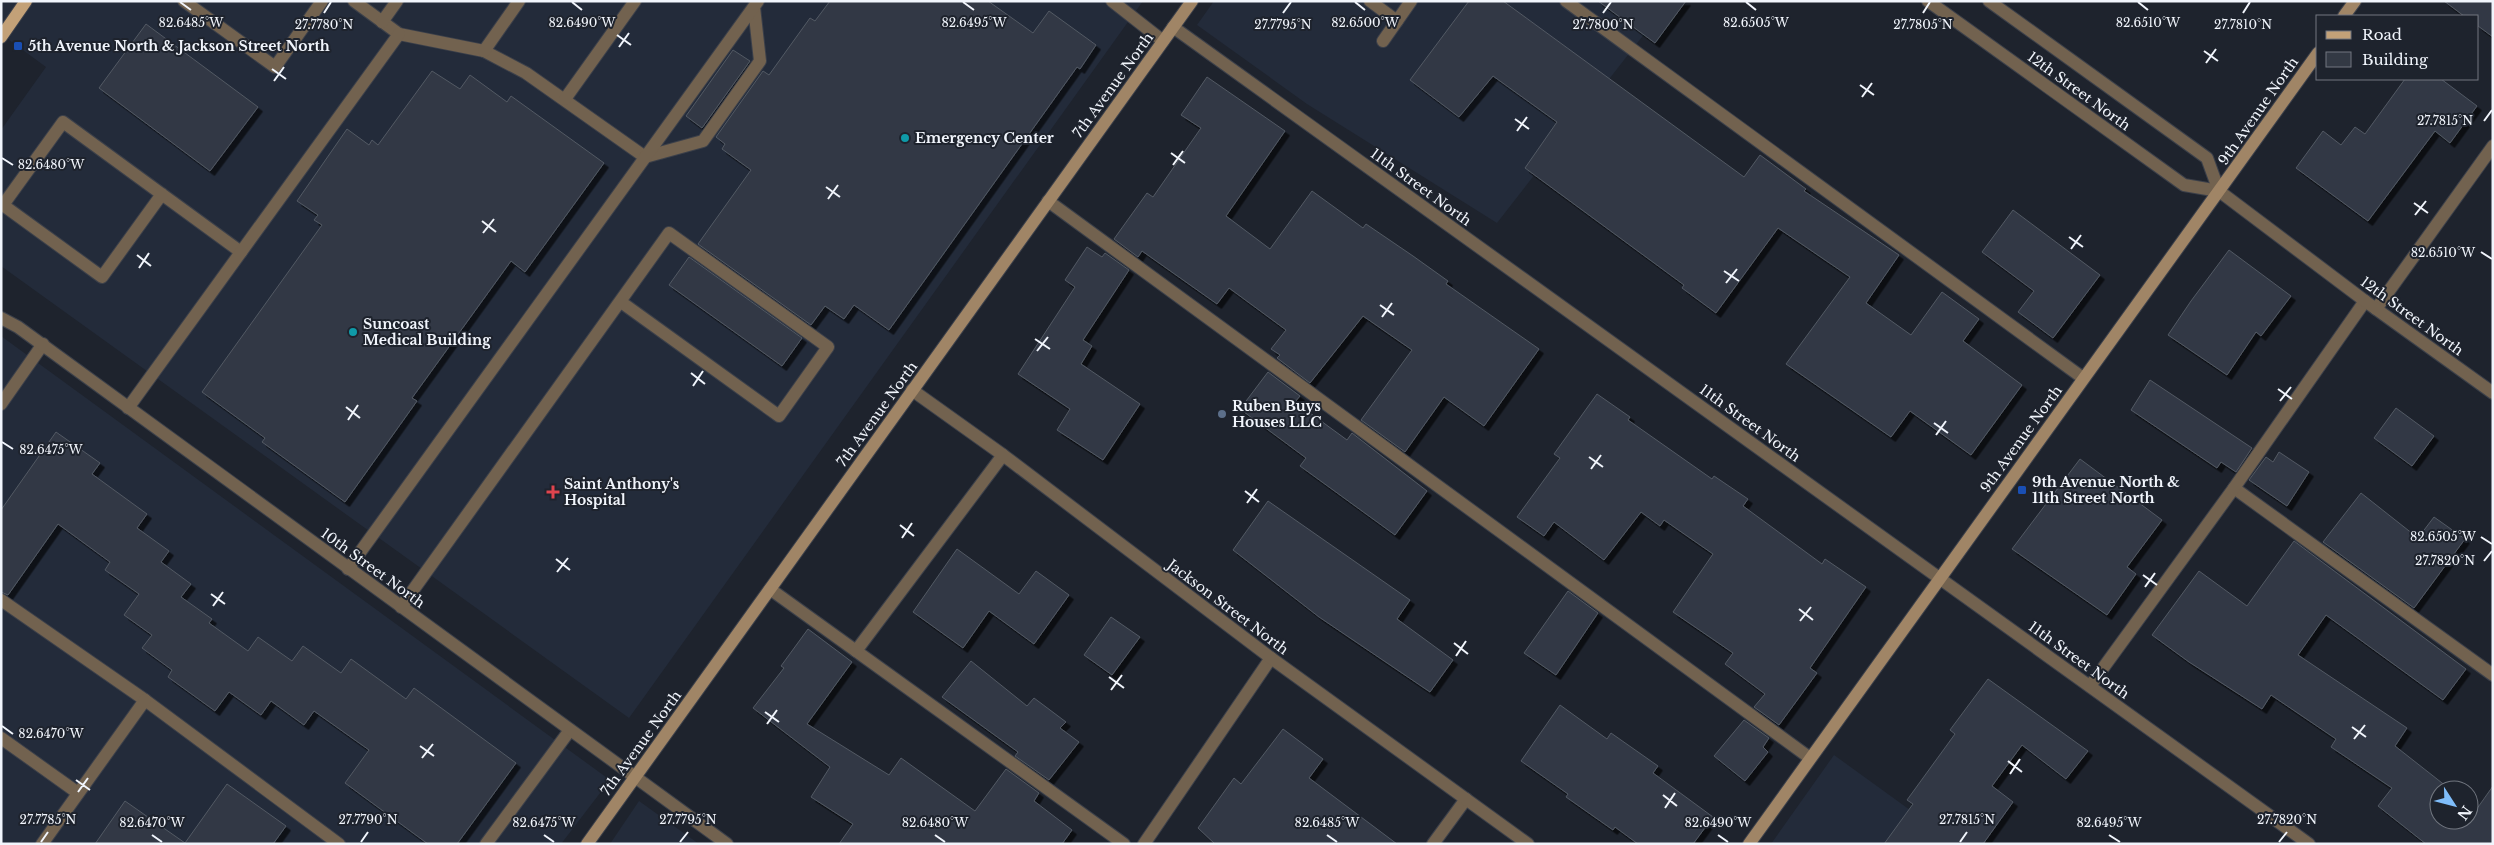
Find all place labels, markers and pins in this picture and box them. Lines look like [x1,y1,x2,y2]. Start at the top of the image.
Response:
place label: 5th Avenue North & Jackson Street North [28,37,330,55]
marker: 5th Avenue North & Jackson Street North [12,40,24,52]
place label: Emergency Center [915,129,1054,147]
marker: Emergency Center [899,132,911,144]
place label: Suncoast Medical Building [363,315,491,349]
marker: Suncoast Medical Building [347,326,359,338]
place label: Ruben Buys Houses LLC [1232,397,1322,431]
marker: Ruben Buys Houses LLC [1216,408,1228,420]
place label: 9th Avenue North & 11th Street North [2032,473,2180,507]
place label: Saint Anthony's Hospital [564,475,680,509]
marker: 9th Avenue North & 11th Street North [2016,484,2028,496]
marker: Saint Anthony's Hospital [546,485,560,499]

